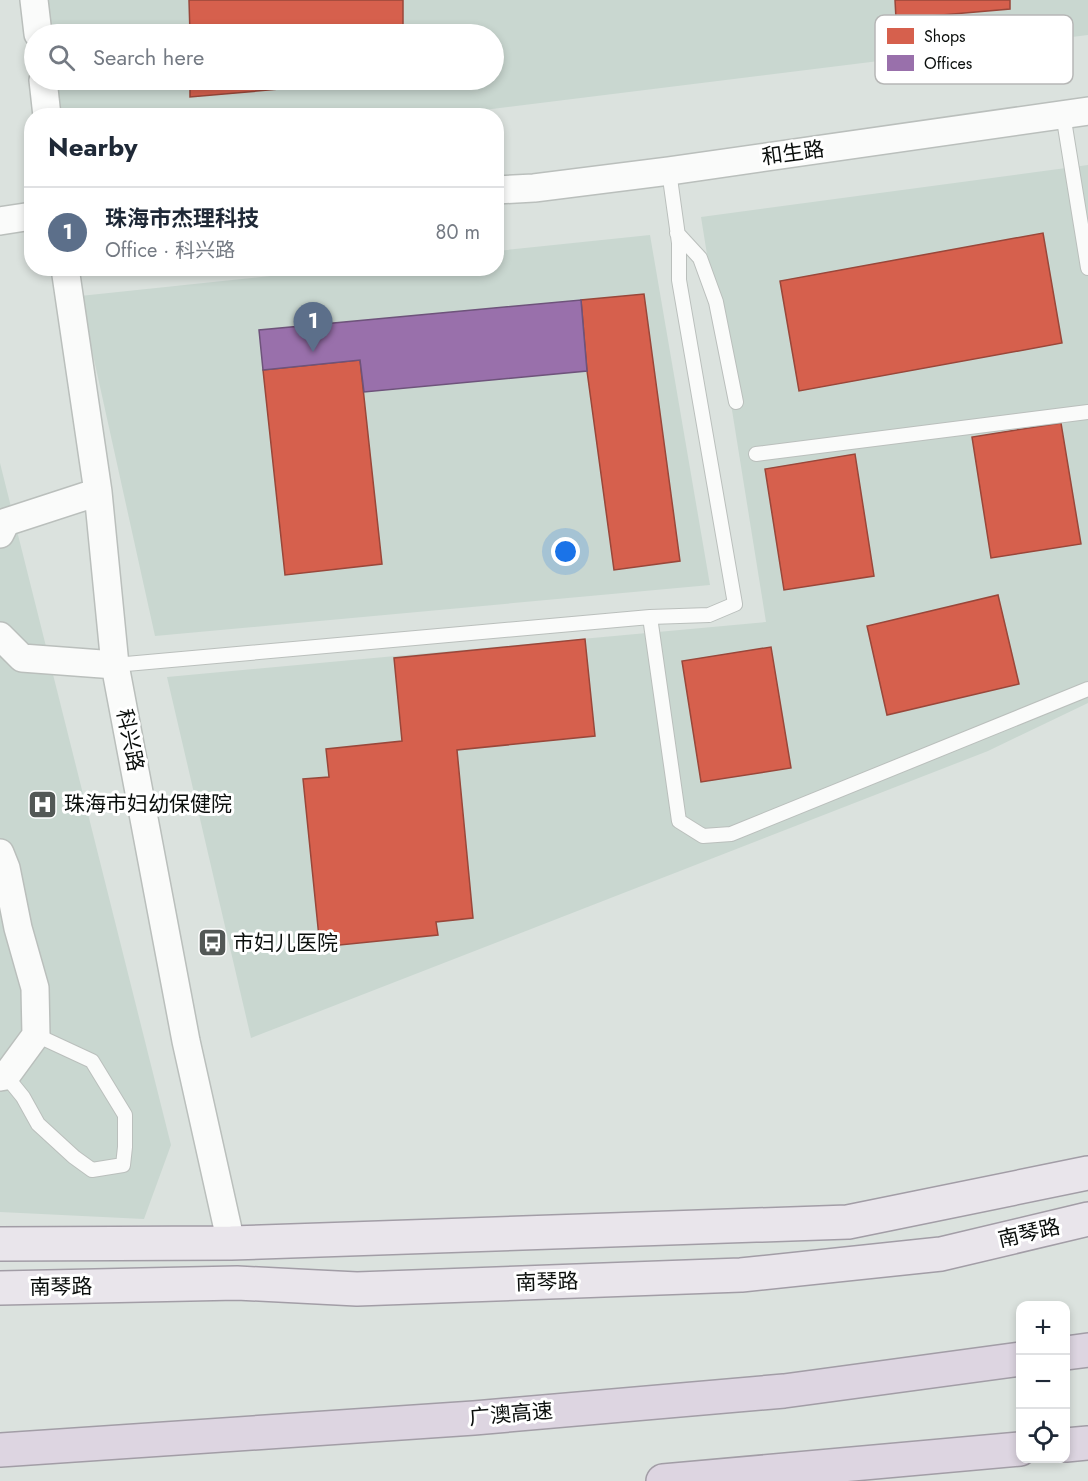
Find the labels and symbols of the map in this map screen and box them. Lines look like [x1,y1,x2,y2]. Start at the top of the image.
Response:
legend [875,15,1073,84]
text: Shops [924,25,965,48]
text: Offices [924,52,972,75]
street label: 和生路 [760,134,826,172]
pin: 1 [294,302,332,352]
your location [551,537,580,566]
street label: 科兴路 [109,706,151,774]
hospital icon: 珠海市妇幼保健院 [27,788,59,820]
place label: 珠海市妇幼保健院 [64,789,232,819]
bus stop icon: 市妇儿医院 [196,927,228,959]
place label: 市妇儿医院 [233,928,338,958]
street label: 南琴路 [995,1211,1063,1255]
street label: 南琴路 [515,1266,579,1298]
street label: 南琴路 [29,1271,93,1303]
street label: 广澳高速 [468,1395,554,1433]

